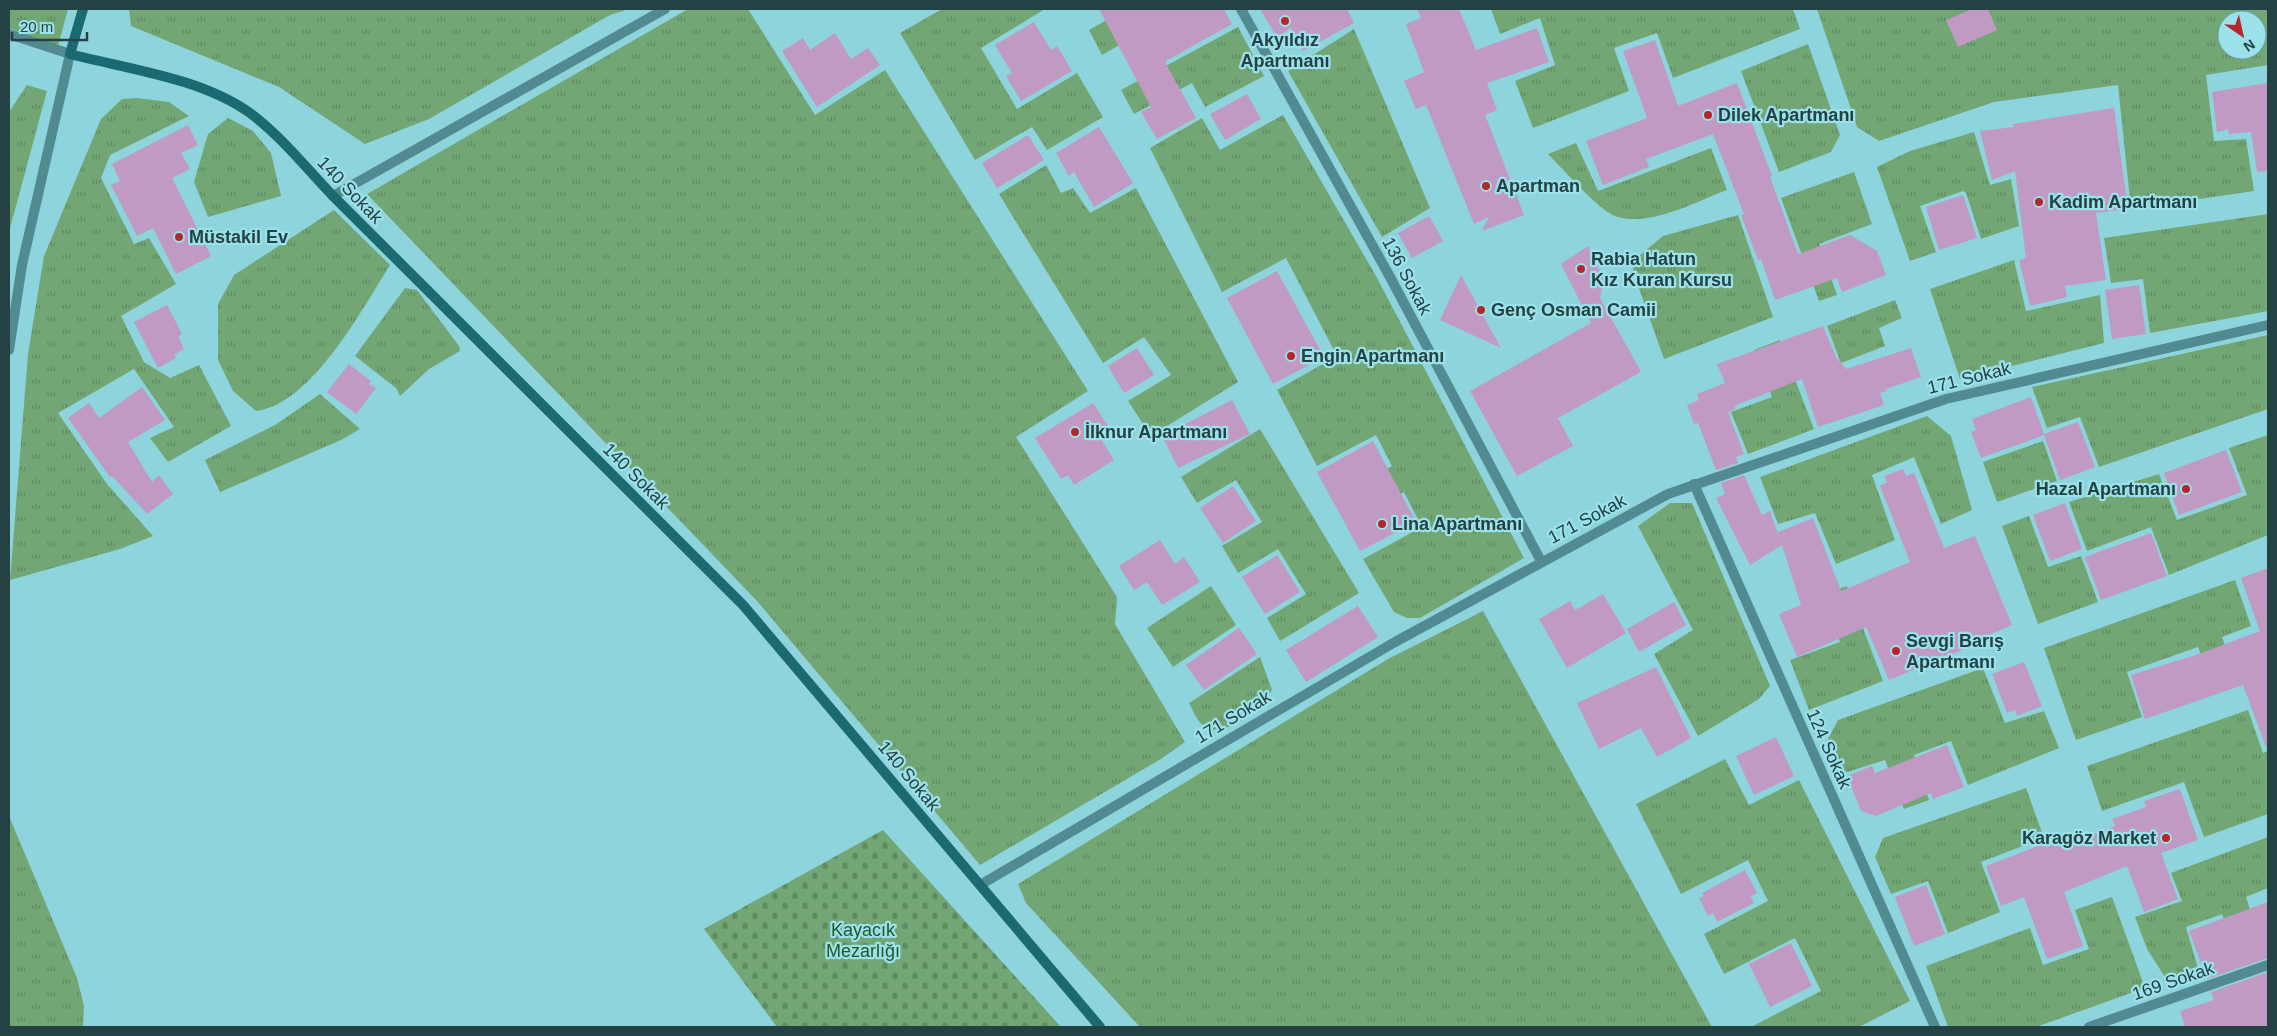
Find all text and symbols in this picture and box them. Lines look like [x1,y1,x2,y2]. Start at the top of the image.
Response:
scale bar [12,10,88,42]
north arrow [2217,10,2267,60]
marker: Akyıldız Apartmanı [1279,15,1291,27]
text: 20 m [20,18,53,35]
place label: Akyıldız Apartmanı [1240,30,1330,71]
text: N [2241,36,2258,55]
place label: Dilek Apartmanı [1718,105,1854,125]
marker: Dilek Apartmanı [1702,109,1714,121]
street label: 140 Sokak [313,152,387,228]
place label: Apartman [1496,176,1580,196]
marker: Apartman [1480,180,1492,192]
place label: Kadim Apartmanı [2049,192,2197,212]
marker: Kadim Apartmanı [2033,196,2045,208]
place label: Müstakil Ev [189,227,288,247]
marker: Müstakil Ev [173,231,185,243]
street label: 136 Sokak [1378,234,1436,319]
place label: Rabia Hatun Kız Kuran Kursu [1591,249,1732,290]
marker: Rabia Hatun Kız Kuran Kursu [1575,263,1587,275]
place label: Genç Osman Camii [1491,300,1656,320]
marker: Genç Osman Camii [1475,304,1487,316]
place label: Engin Apartmanı [1301,346,1444,366]
marker: Engin Apartmanı [1285,350,1297,362]
street label: 171 Sokak [1925,358,2014,398]
place label: İlknur Apartmanı [1085,422,1227,442]
marker: İlknur Apartmanı [1069,426,1081,438]
street label: 140 Sokak [599,439,674,514]
place label: Hazal Apartmanı [2036,479,2176,499]
marker: Hazal Apartmanı [2180,483,2192,495]
street label: 171 Sokak [1545,490,1630,548]
place label: Lina Apartmanı [1392,514,1522,534]
marker: Lina Apartmanı [1376,518,1388,530]
place label: Sevgi Barış Apartmanı [1906,631,2004,672]
marker: Sevgi Barış Apartmanı [1890,645,1902,657]
street label: 171 Sokak [1191,686,1275,747]
street label: 124 Sokak [1803,706,1856,793]
street label: 140 Sokak [874,737,945,816]
place label: Karagöz Market [2022,828,2156,848]
marker: Karagöz Market [2160,832,2172,844]
park label: Kayacık Mezarlığı [826,920,900,961]
street label: 169 Sokak [2130,957,2217,1004]

